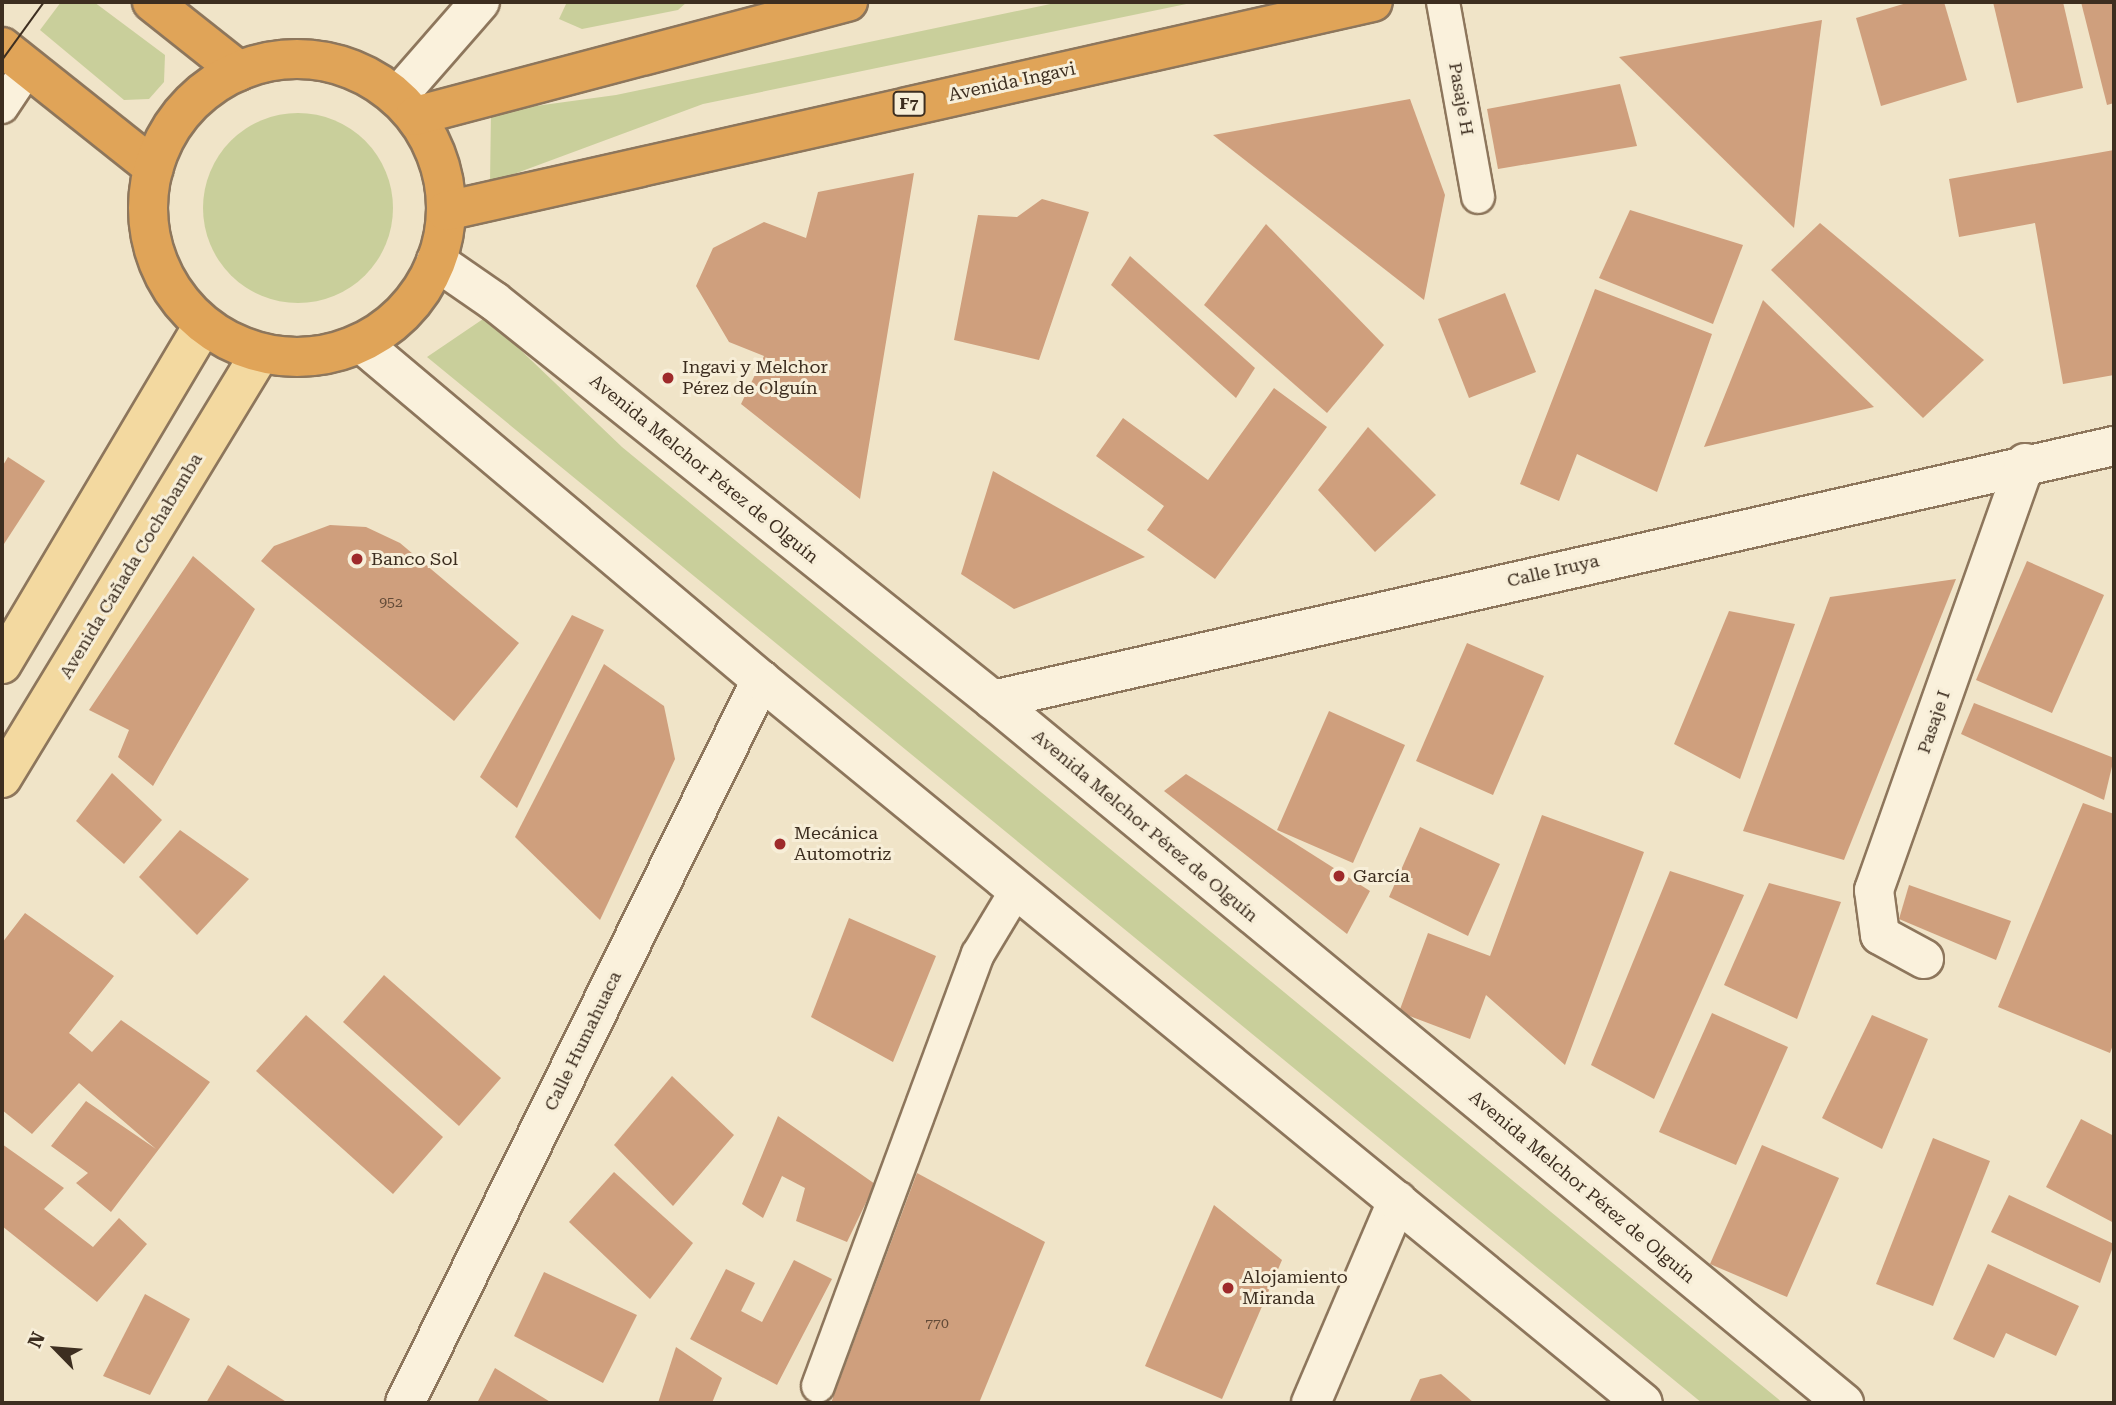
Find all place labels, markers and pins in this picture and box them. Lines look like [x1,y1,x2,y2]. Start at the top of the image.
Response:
place label: Ingavi y Melchor Pérez de Olguín [682,357,828,400]
marker: Ingavi y Melchor Pérez de Olguín [660,370,676,386]
place label: Banco Sol [371,548,458,570]
marker: Banco Sol [349,551,365,567]
place label: Mecánica Automotriz [794,823,891,866]
marker: Mecánica Automotriz [772,836,788,852]
place label: García [1353,865,1410,887]
marker: García [1331,868,1347,884]
place label: Alojamiento Miranda [1242,1267,1348,1310]
marker: Alojamiento Miranda [1220,1280,1236,1296]

